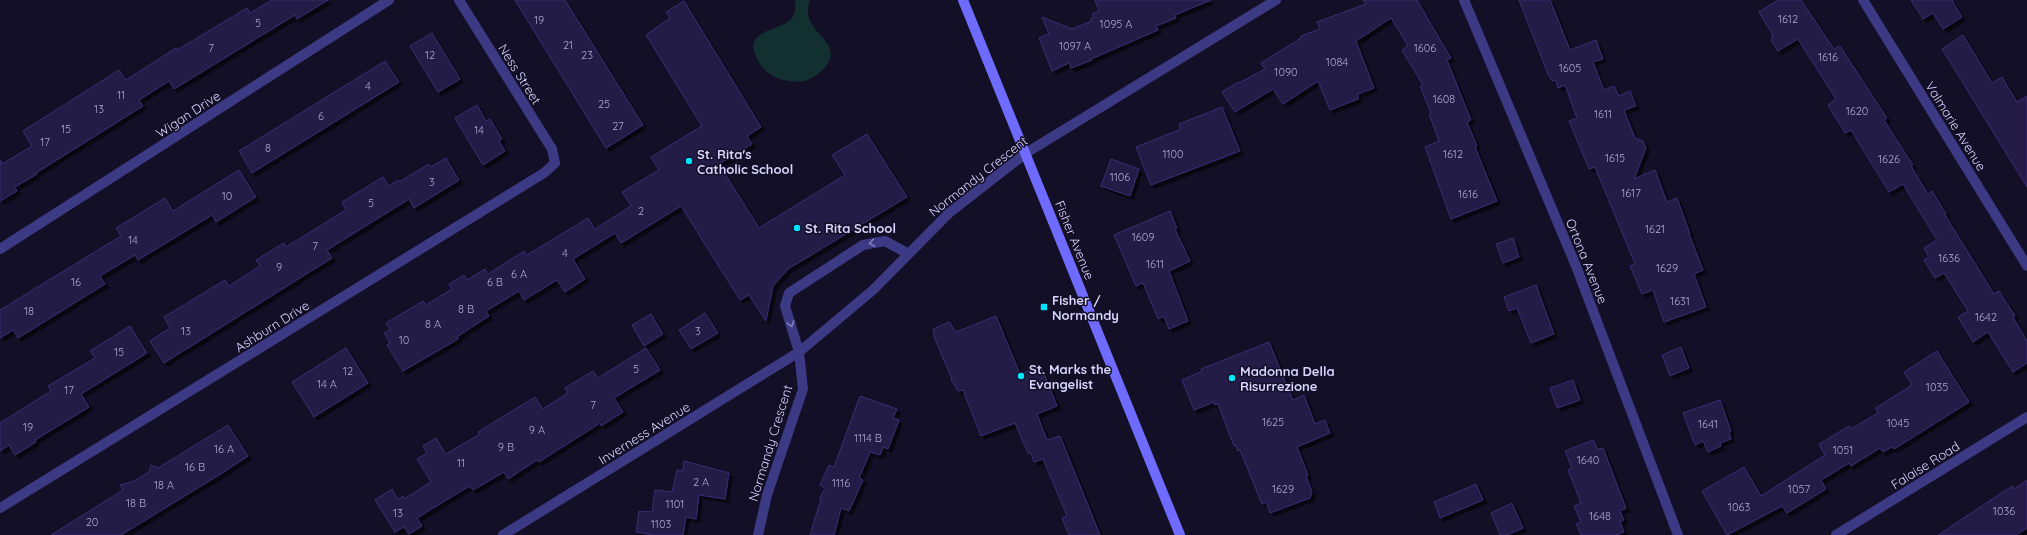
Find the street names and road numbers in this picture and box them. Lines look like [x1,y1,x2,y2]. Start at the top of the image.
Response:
street label: Ness Street [495,41,545,107]
street label: Valmarie Avenue [1922,78,1990,174]
street label: Wigan Drive [153,87,223,141]
street label: Normandy Crescent [925,132,1031,220]
street label: Fisher Avenue [1052,198,1098,282]
street label: Ortona Avenue [1563,216,1611,306]
street label: Ashburn Drive [232,297,312,355]
street label: Normandy Crescent [745,383,795,503]
street label: Inverness Avenue [595,398,693,468]
street label: Falaise Road [1888,438,1962,492]

